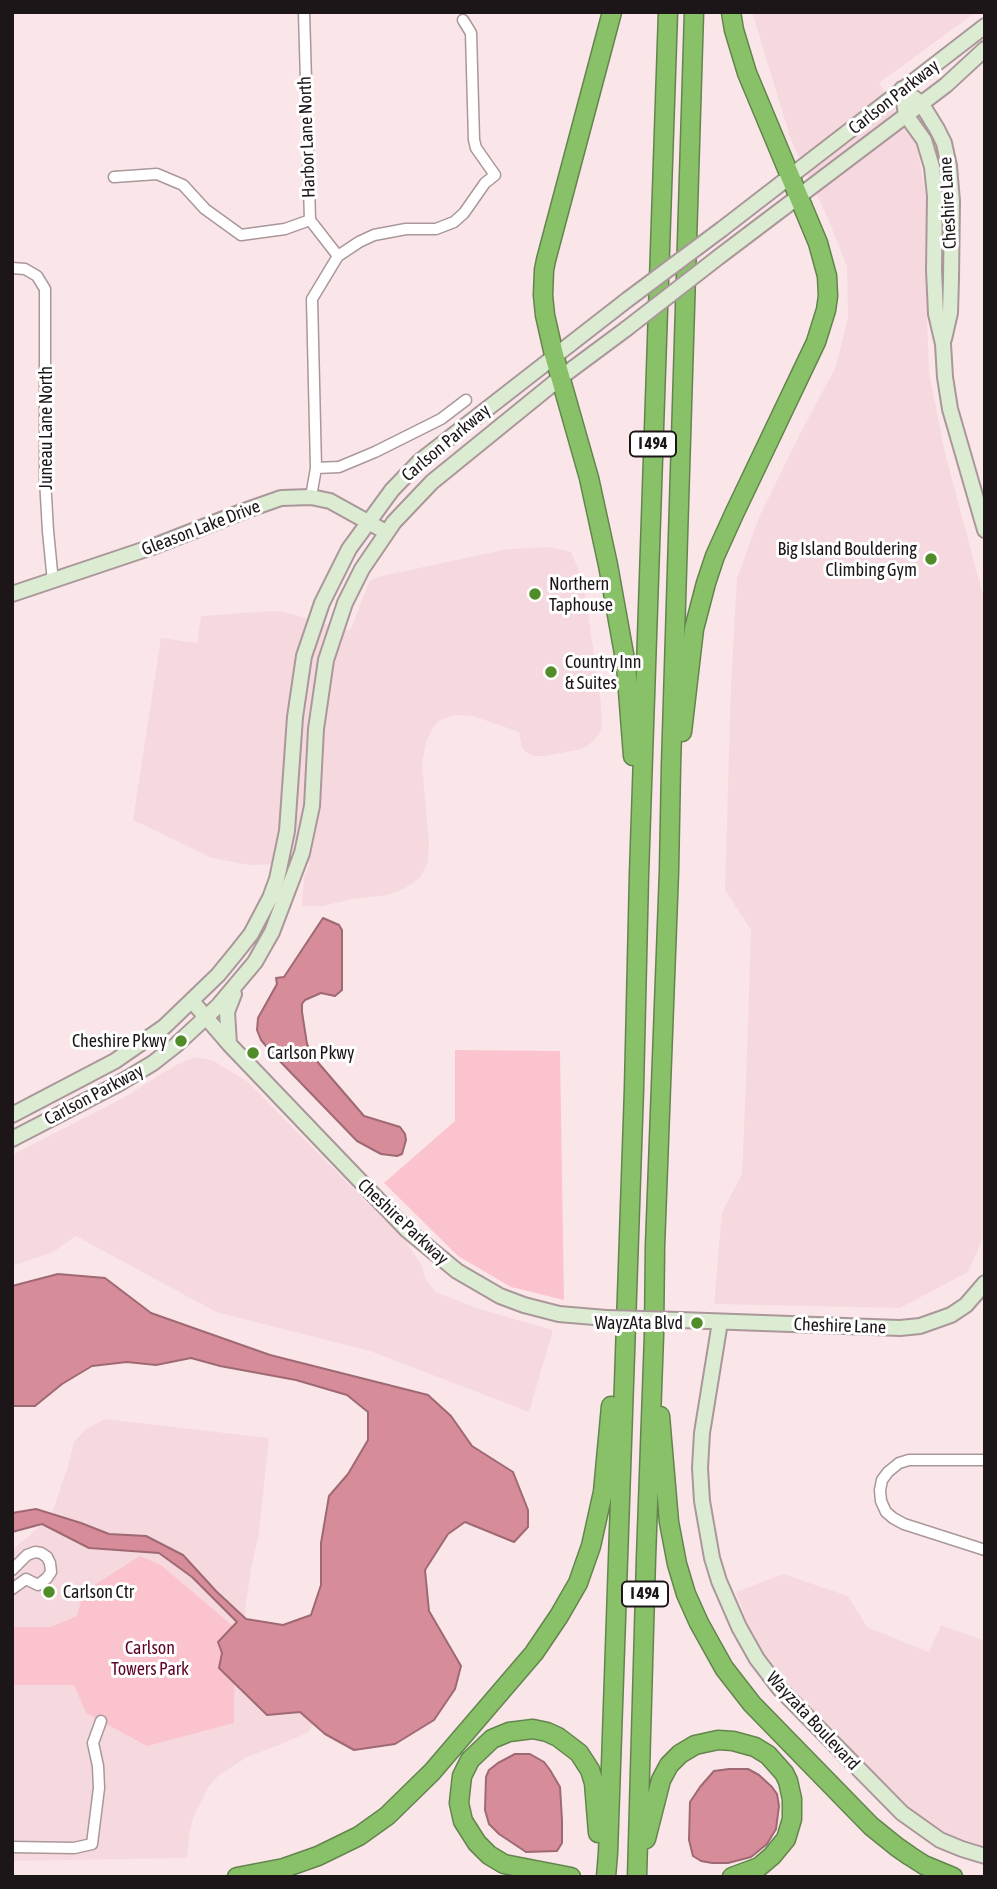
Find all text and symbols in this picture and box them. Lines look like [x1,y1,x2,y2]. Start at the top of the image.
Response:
street label: Carlson Parkway [844,55,944,139]
street label: Harbor Lane North [294,76,320,198]
street label: Cheshire Lane [935,156,961,250]
street label: Juneau Lane North [35,366,57,490]
street label: Carlson Parkway [397,400,495,486]
road number: I 494 [630,432,676,457]
street label: Gleason Lake Drive [139,495,263,561]
place label: Big Island Bouldering Climbing Gym [777,538,917,580]
marker: Big Island Bouldering Climbing Gym [923,551,939,567]
place label: Northern Taphouse [549,573,613,616]
marker: Northern Taphouse [527,586,543,602]
place label: Country Inn & Suites [565,651,641,694]
marker: Country Inn & Suites [543,664,559,680]
place label: Cheshire Pkwy [72,1030,167,1052]
marker: Cheshire Pkwy [173,1033,189,1049]
place label: Carlson Pkwy [267,1042,354,1064]
marker: Carlson Pkwy [245,1045,261,1061]
street label: Carlson Parkway [41,1060,147,1130]
street label: Cheshire Parkway [353,1174,453,1270]
place label: WayzAta Blvd [594,1312,683,1334]
street label: Cheshire Lane [793,1314,887,1338]
marker: WayzAta Blvd [689,1315,705,1331]
place label: Carlson Ctr [63,1581,134,1603]
road number: I 494 [622,1582,668,1606]
marker: Carlson Ctr [41,1584,57,1600]
park label: Carlson Towers Park [111,1637,189,1680]
street label: Wayzata Boulevard [762,1667,864,1775]

